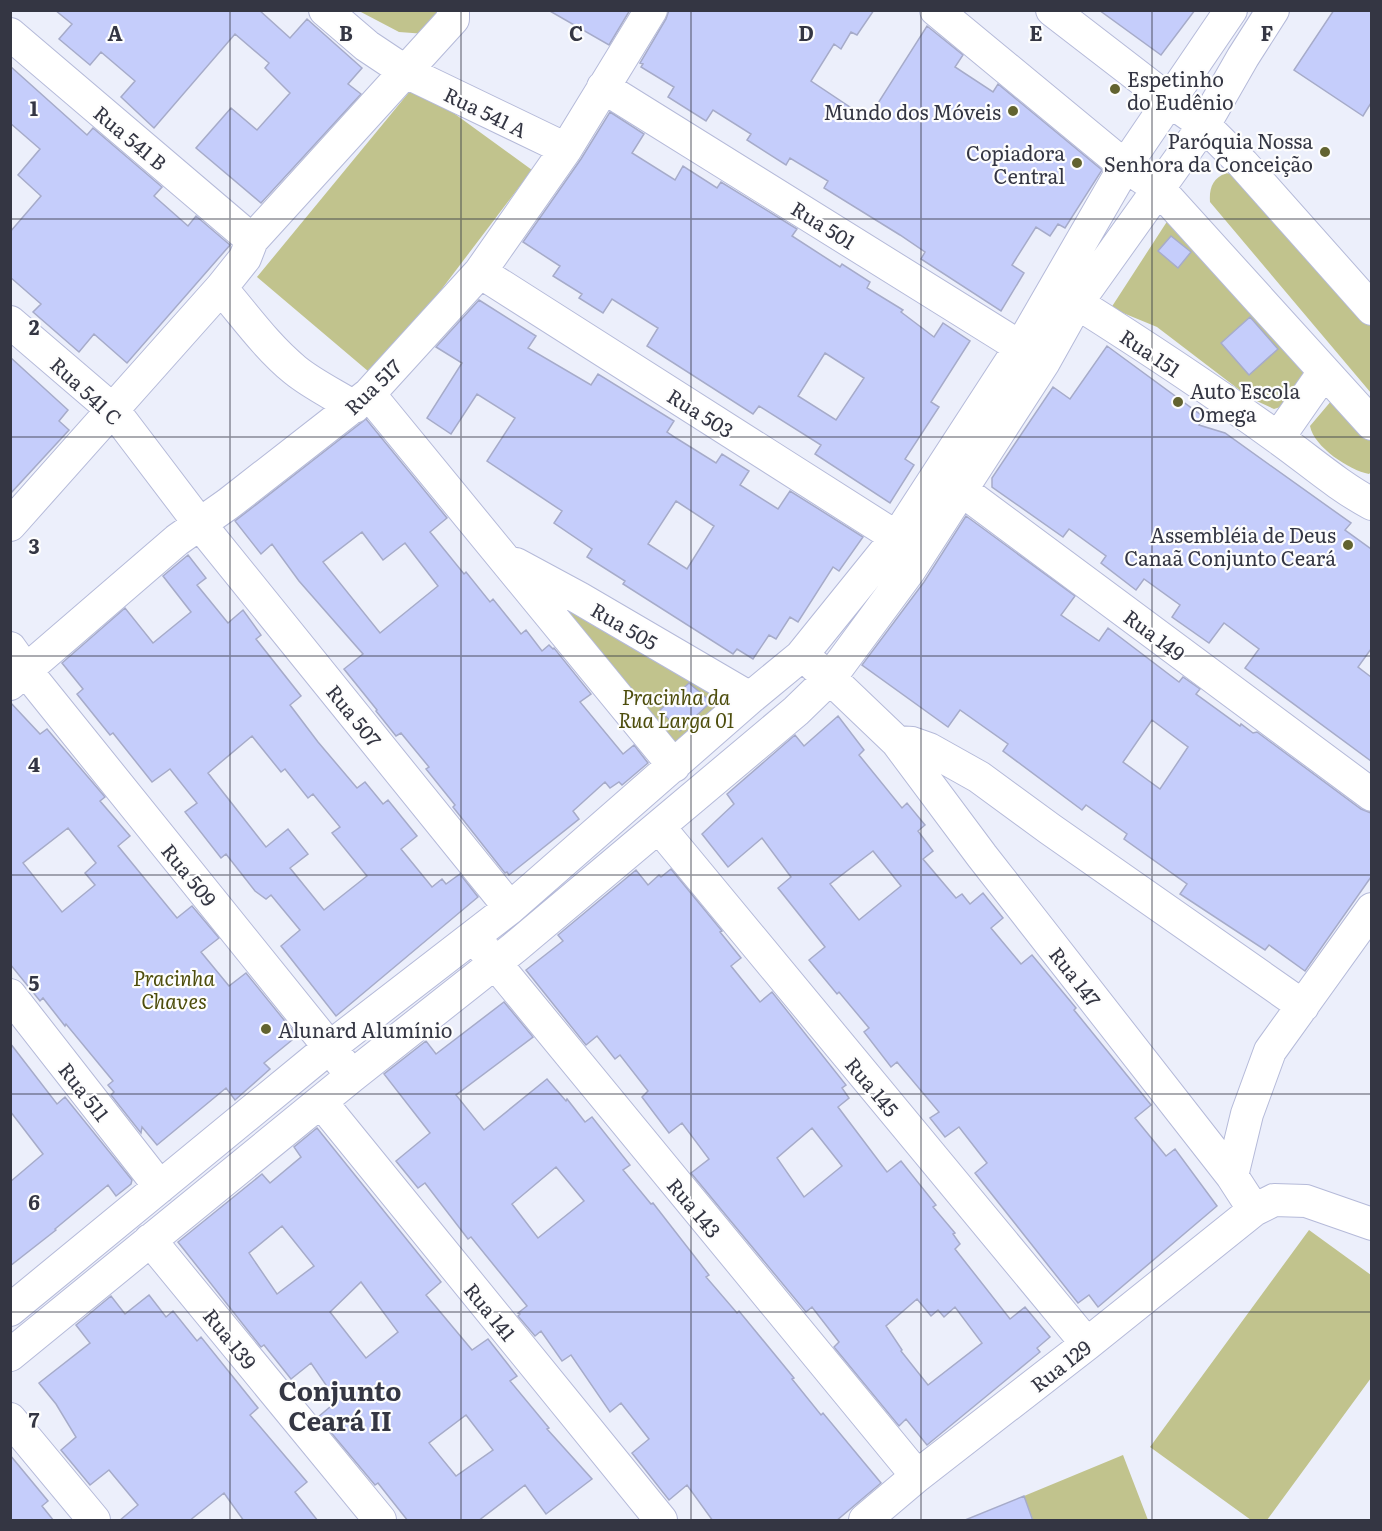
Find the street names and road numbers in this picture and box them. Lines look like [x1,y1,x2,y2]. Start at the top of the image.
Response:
street label: Rua 541 A [439,78,533,144]
street label: Rua 541 B [88,97,174,177]
street label: Rua 501 [786,192,862,256]
street label: Rua 151 [1115,321,1187,383]
street label: Rua 541 C [44,349,130,431]
street label: Rua 517 [337,351,407,421]
street label: Rua 503 [662,380,740,444]
street label: Rua 505 [586,594,664,656]
street label: Rua 149 [1118,601,1192,667]
street label: Rua 507 [320,677,390,753]
street label: Rua 509 [155,836,225,912]
street label: Rua 147 [1043,940,1109,1012]
street label: Rua 145 [839,1050,907,1122]
street label: Rua 511 [52,1055,118,1127]
street label: Rua 143 [661,1170,729,1244]
street label: Rua 141 [458,1275,524,1347]
street label: Rua 139 [197,1301,265,1375]
street label: Rua 129 [1023,1332,1097,1398]

